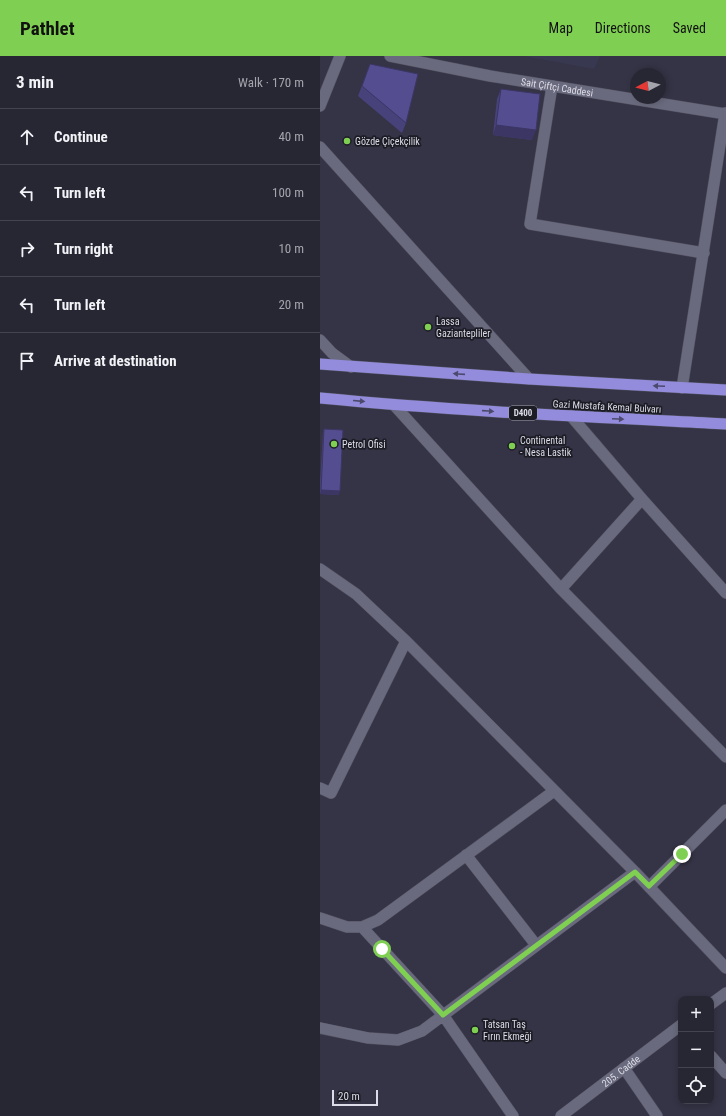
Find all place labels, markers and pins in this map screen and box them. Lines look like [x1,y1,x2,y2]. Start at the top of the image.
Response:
marker: Gözde Çiçekçilik [342,136,352,146]
place label: Gözde Çiçekçilik [355,136,420,147]
place label: Lassa Gaziantepliler [436,316,490,339]
marker: Lassa Gaziantepliler [423,322,433,332]
place label: Continental - Nesa Lastik [520,435,572,458]
marker: Petrol Ofisi [329,439,339,449]
place label: Petrol Ofisi [342,439,385,450]
marker: Continental - Nesa Lastik [507,441,517,451]
place label: Tatsan Taş Fırın Ekmeği [483,1019,532,1042]
marker: Tatsan Taş Fırın Ekmeği [470,1025,480,1035]

